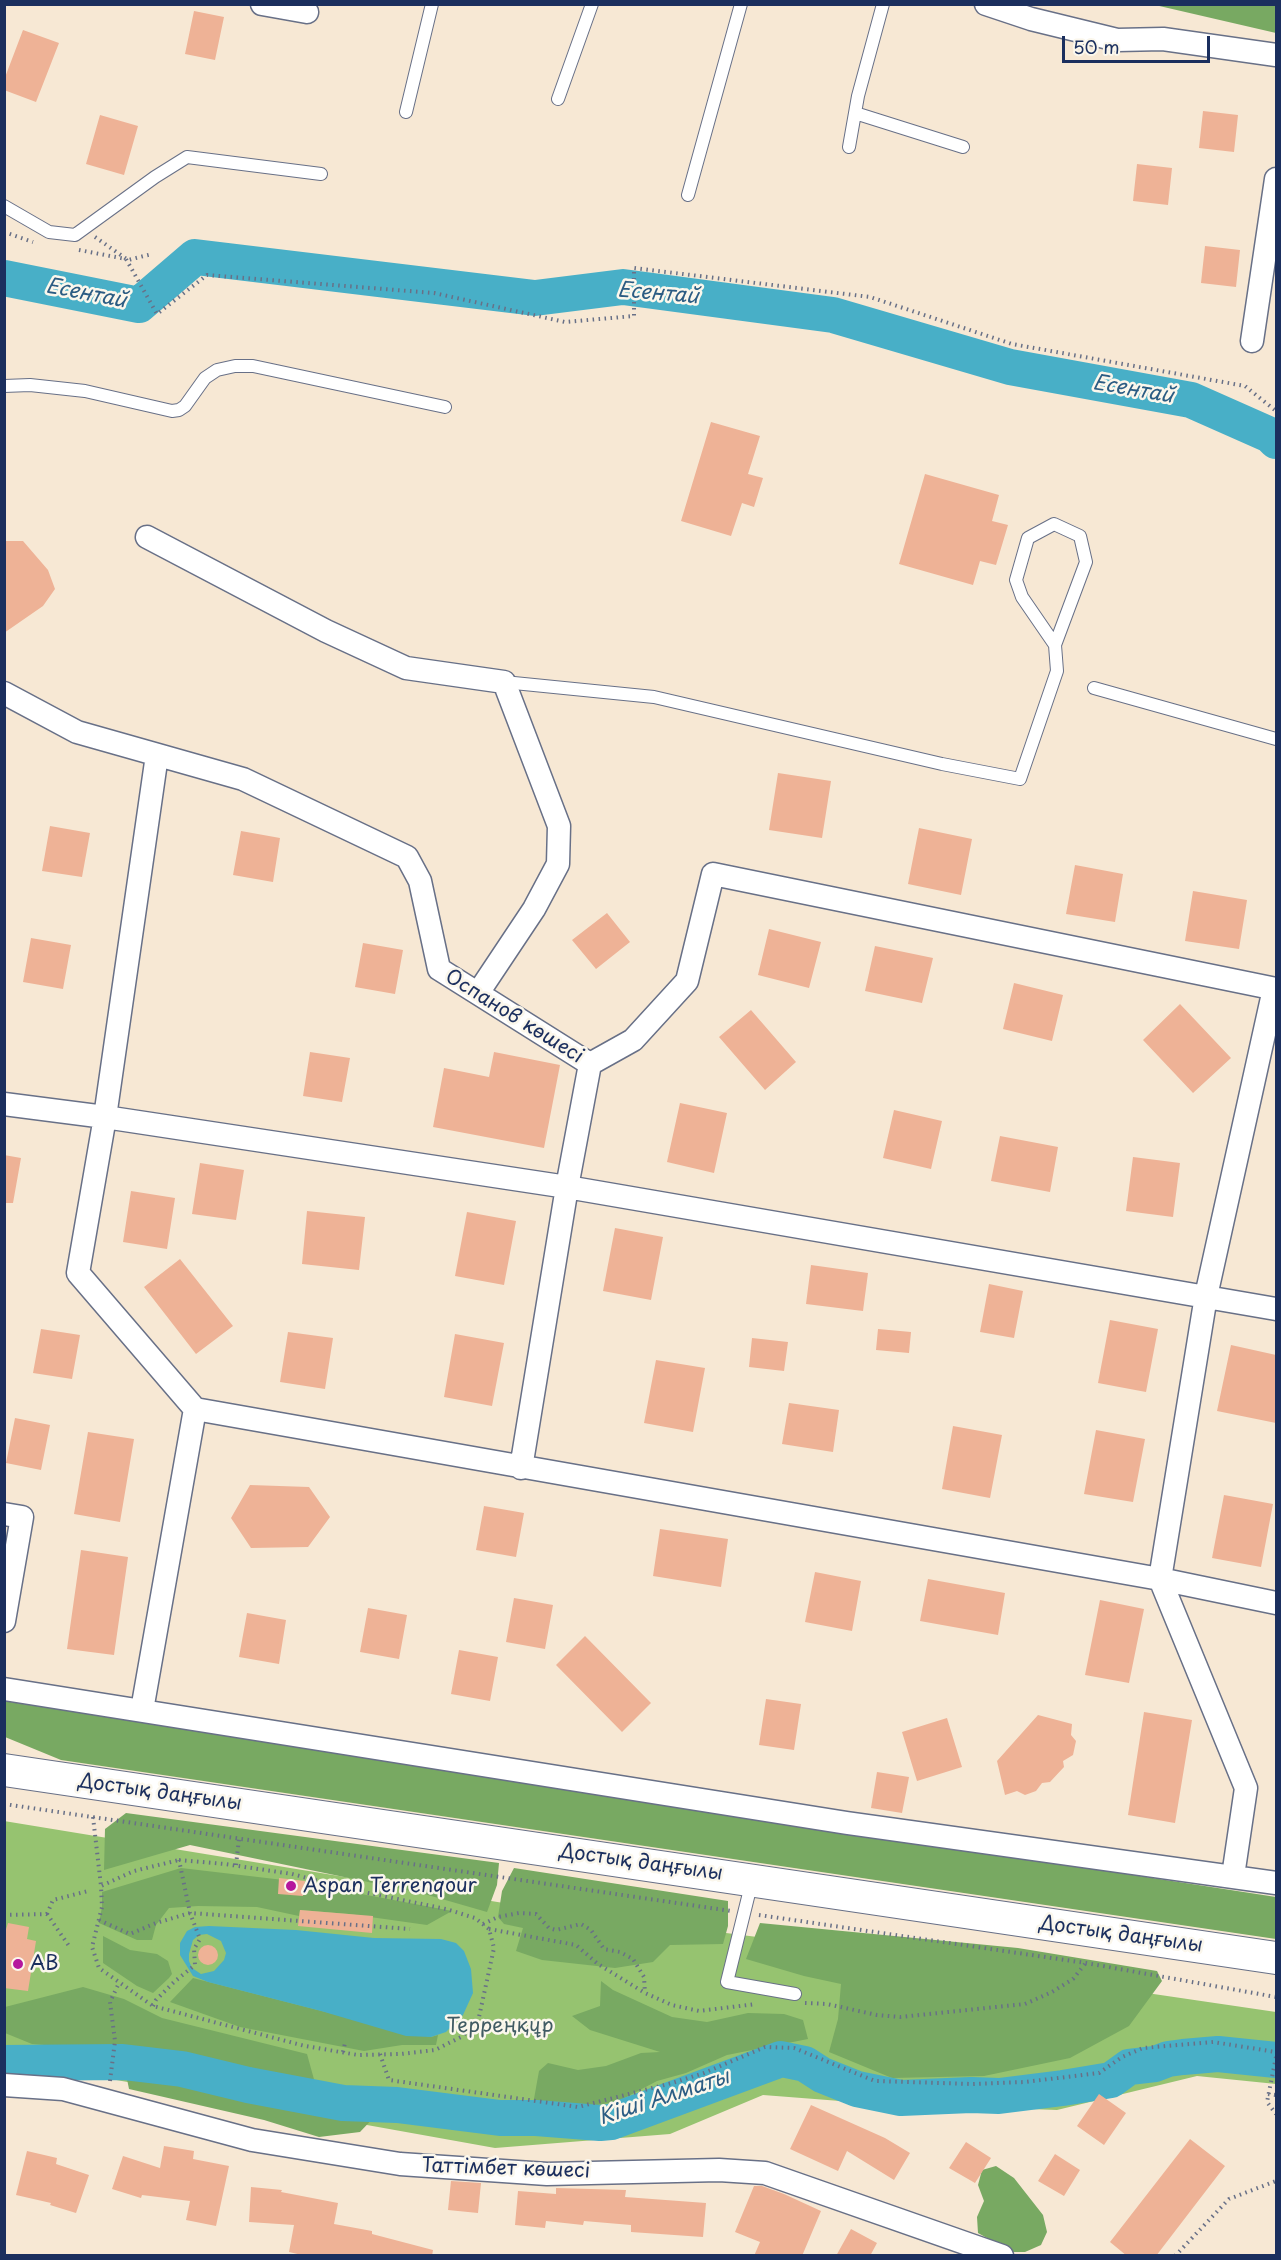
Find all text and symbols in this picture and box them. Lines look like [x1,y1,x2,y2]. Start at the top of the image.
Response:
scale bar [1065,24,1214,62]
text: 50 m [1073,33,1120,60]
water label: Есентай [44,274,128,314]
water label: Есентай [616,278,700,310]
water label: Есентай [1091,371,1175,409]
street label: Оспанов көшесі [440,965,588,1069]
street label: Достық даңғылы [77,1770,243,1816]
street label: Достық даңғылы [558,1840,724,1886]
place label: Aspan Terrenqour [303,1874,477,1898]
marker: Aspan Terrenqour [284,1879,298,1893]
street label: Достық даңғылы [1038,1912,1204,1958]
place label: AB [30,1952,59,1976]
marker: AB [11,1957,25,1971]
park label: Терреңқұр [446,2014,554,2038]
water label: Кіші Алматы [595,2065,733,2131]
street label: Таттімбет көшесі [421,2154,591,2184]

